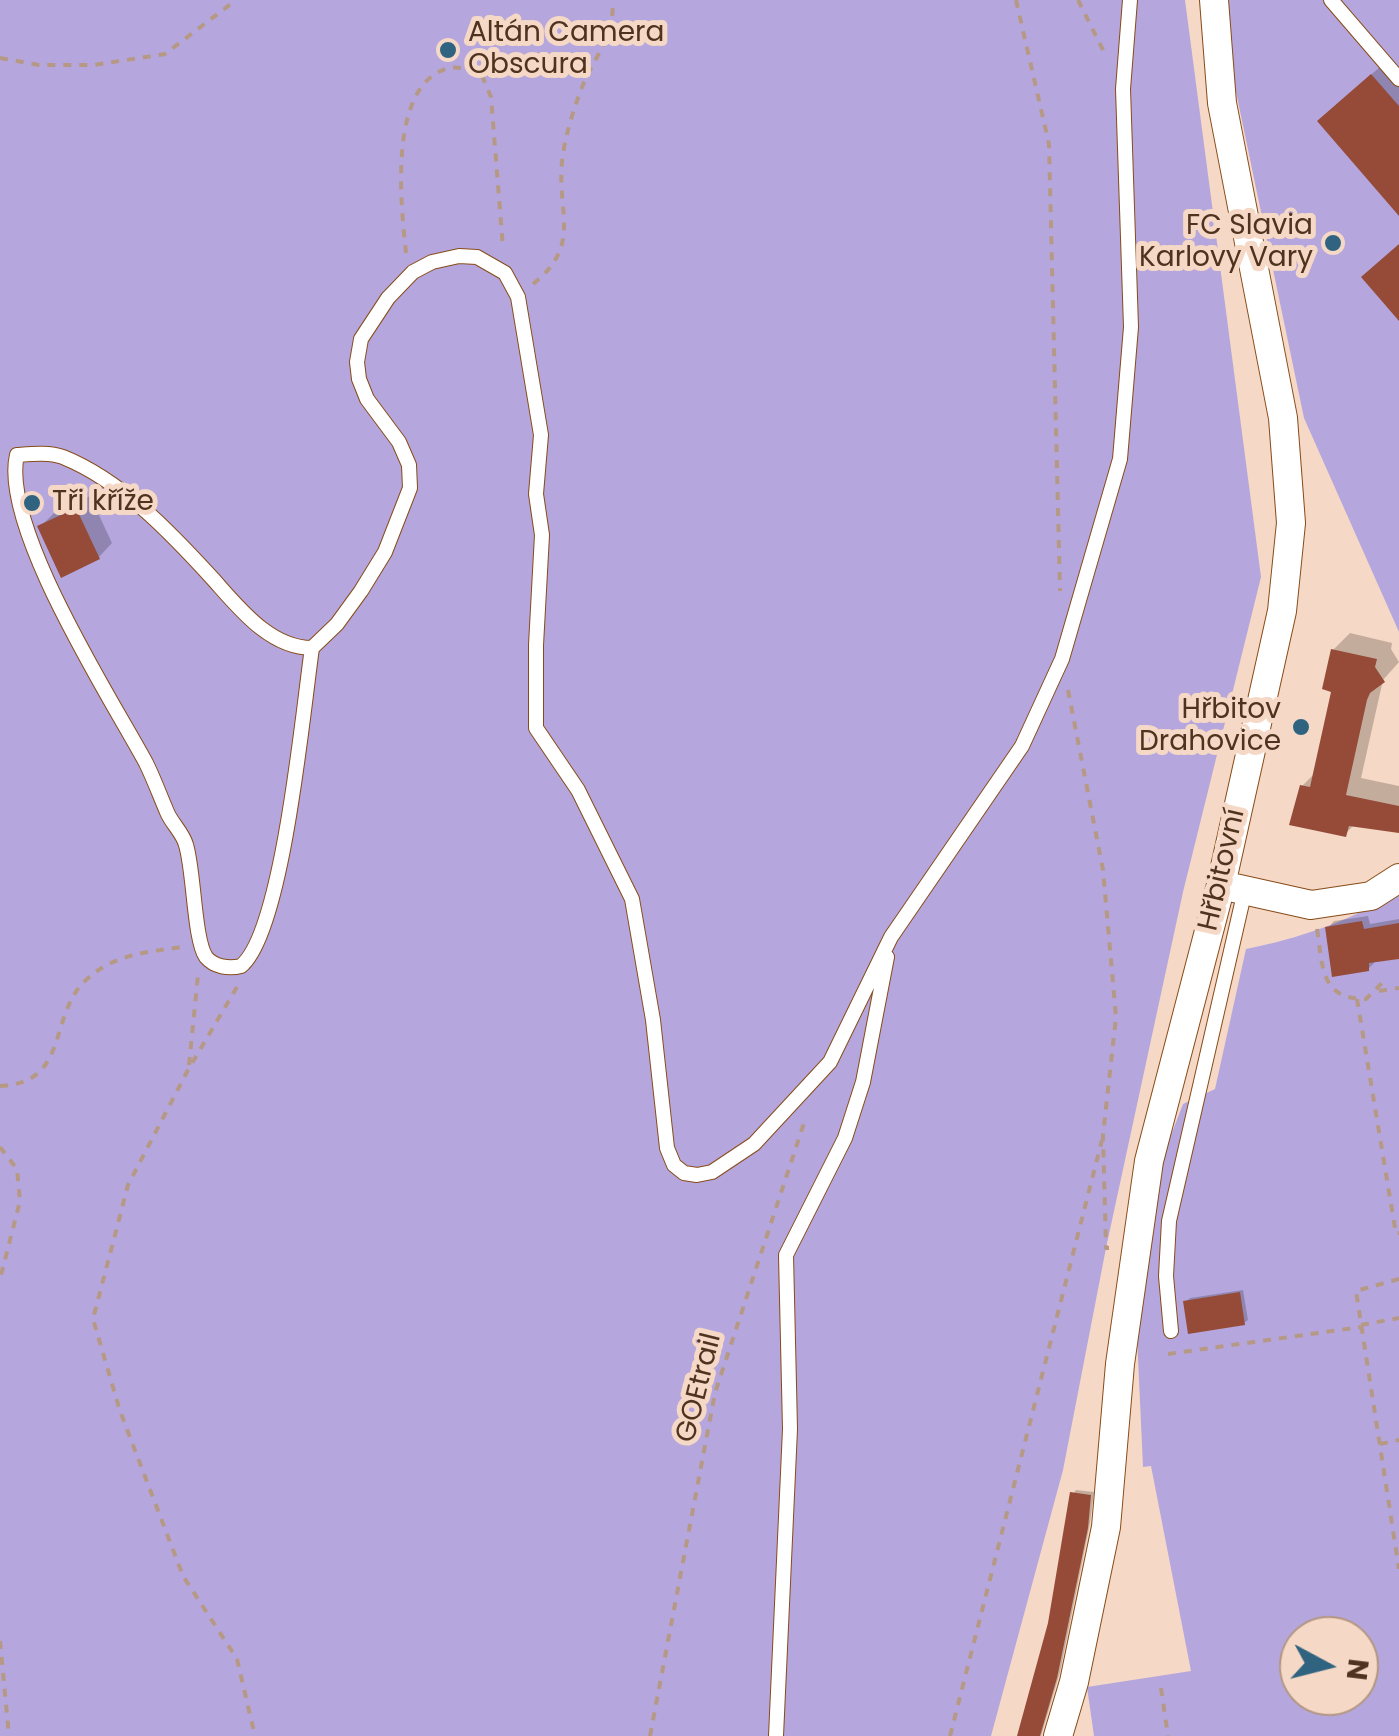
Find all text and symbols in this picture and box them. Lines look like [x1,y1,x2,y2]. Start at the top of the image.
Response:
place label: Altán Camera Obscura [468,17,664,83]
marker: Altán Camera Obscura [437,39,459,61]
place label: FC Slavia Karlovy Vary [1139,210,1313,276]
marker: FC Slavia Karlovy Vary [1322,232,1344,254]
place label: Tři kříže [52,486,154,520]
marker: Tři kříže [21,492,43,514]
place label: Hřbitov Drahovice [1139,694,1281,760]
marker: Hřbitov Drahovice [1290,716,1312,738]
street label: Hřbitovní [1193,806,1253,934]
street label: GOEtrail [670,1330,730,1446]
north arrow [1279,1616,1379,1716]
text: N [1337,1657,1378,1682]

